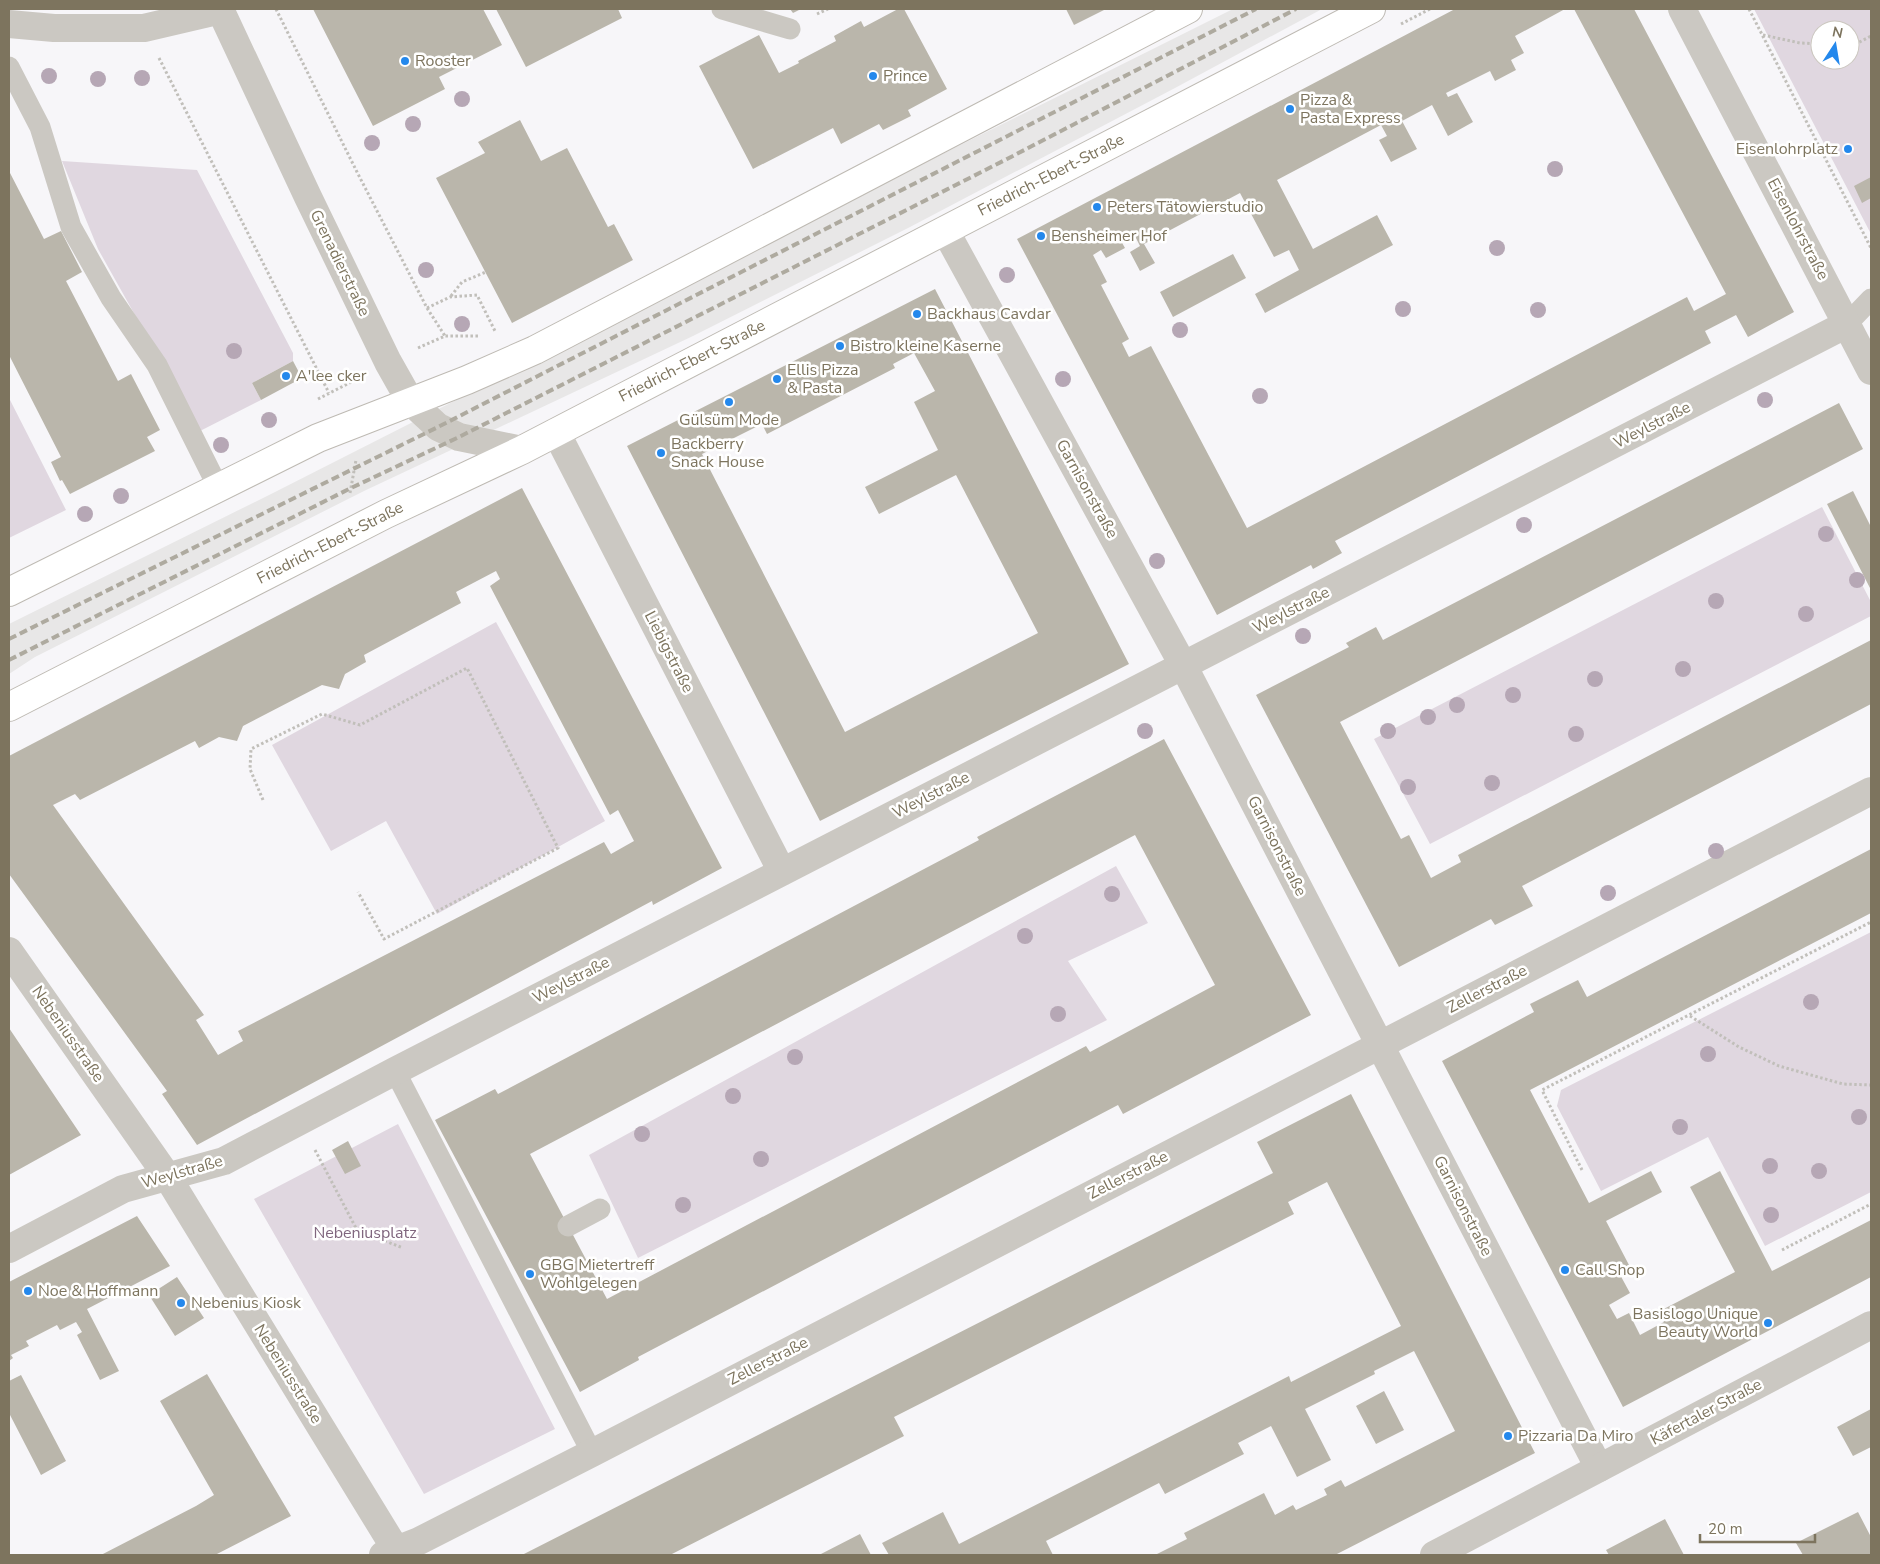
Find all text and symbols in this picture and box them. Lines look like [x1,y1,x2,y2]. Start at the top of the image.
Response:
north arrow [1810,20,1860,70]
text: N [1830,22,1845,43]
place label: Rooster [415,50,471,72]
marker: Rooster [399,55,411,67]
place label: Prince [883,65,927,87]
marker: Prince [867,70,879,82]
place label: Pizza & Pasta Express [1300,89,1401,129]
marker: Pizza & Pasta Express [1284,103,1296,115]
street label: Friedrich-Ebert-Straße [974,128,1128,222]
place label: Eisenlohrplatz [1736,138,1838,160]
marker: Eisenlohrplatz [1842,143,1854,155]
street label: Eisenlohrstraße [1762,174,1834,284]
place label: Peters Tätowierstudio [1107,196,1264,218]
marker: Peters Tätowierstudio [1091,201,1103,213]
street label: Grenadierstraße [305,206,375,320]
place label: Bensheimer Hof [1051,225,1167,247]
marker: Bensheimer Hof [1035,230,1047,242]
place label: Backhaus Cavdar [927,303,1051,325]
marker: Backhaus Cavdar [911,308,923,320]
street label: Friedrich-Ebert-Straße [615,314,769,408]
place label: Bistro kleine Kaserne [850,335,1001,357]
marker: Bistro kleine Kaserne [834,340,846,352]
place label: Ellis Pizza & Pasta [787,359,858,399]
place label: A'lee cker [296,365,367,387]
marker: A'lee cker [280,370,292,382]
marker: Ellis Pizza & Pasta [771,373,783,385]
marker: Gülsüm Mode [723,396,735,408]
street label: Weylstraße [1610,396,1694,454]
place label: Gülsüm Mode [679,409,779,431]
place label: Backberry Snack House [671,433,764,473]
street label: Garnisonstraße [1051,436,1123,542]
marker: Backberry Snack House [655,447,667,459]
street label: Friedrich-Ebert-Straße [253,496,407,590]
street label: Weylstraße [1249,581,1333,639]
street label: Liebigstraße [639,607,699,697]
street label: Weylstraße [889,766,973,824]
street label: Garnisonstraße [1242,792,1312,900]
street label: Weylstraße [529,951,613,1009]
street label: Zellerstraße [1443,959,1531,1019]
street label: Nebeniusstraße [26,981,110,1087]
street label: Zellerstraße [1084,1145,1172,1205]
street label: Weylstraße [139,1150,225,1194]
street label: Garnisonstraße [1428,1152,1498,1260]
park label: Nebeniusplatz [313,1222,417,1244]
place label: GBG Mietertreff Wohlgelegen [540,1254,655,1294]
place label: Call Shop [1575,1259,1645,1281]
marker: Call Shop [1559,1264,1571,1276]
marker: GBG Mietertreff Wohlgelegen [524,1268,536,1280]
place label: Noe & Hoffmann [38,1280,158,1302]
marker: Noe & Hoffmann [22,1285,34,1297]
place label: Nebenius Kiosk [191,1292,302,1314]
marker: Nebenius Kiosk [175,1297,187,1309]
place label: Basislogo Unique Beauty World [1632,1303,1758,1343]
marker: Basislogo Unique Beauty World [1762,1317,1774,1329]
street label: Nebeniusstraße [249,1320,327,1428]
street label: Zellerstraße [724,1331,812,1391]
street label: Käfertaler Straße [1646,1373,1766,1451]
place label: Pizzaria Da Miro [1518,1425,1634,1447]
marker: Pizzaria Da Miro [1502,1430,1514,1442]
scale bar [1700,1512,1815,1544]
text: 20 m [1708,1519,1743,1539]

